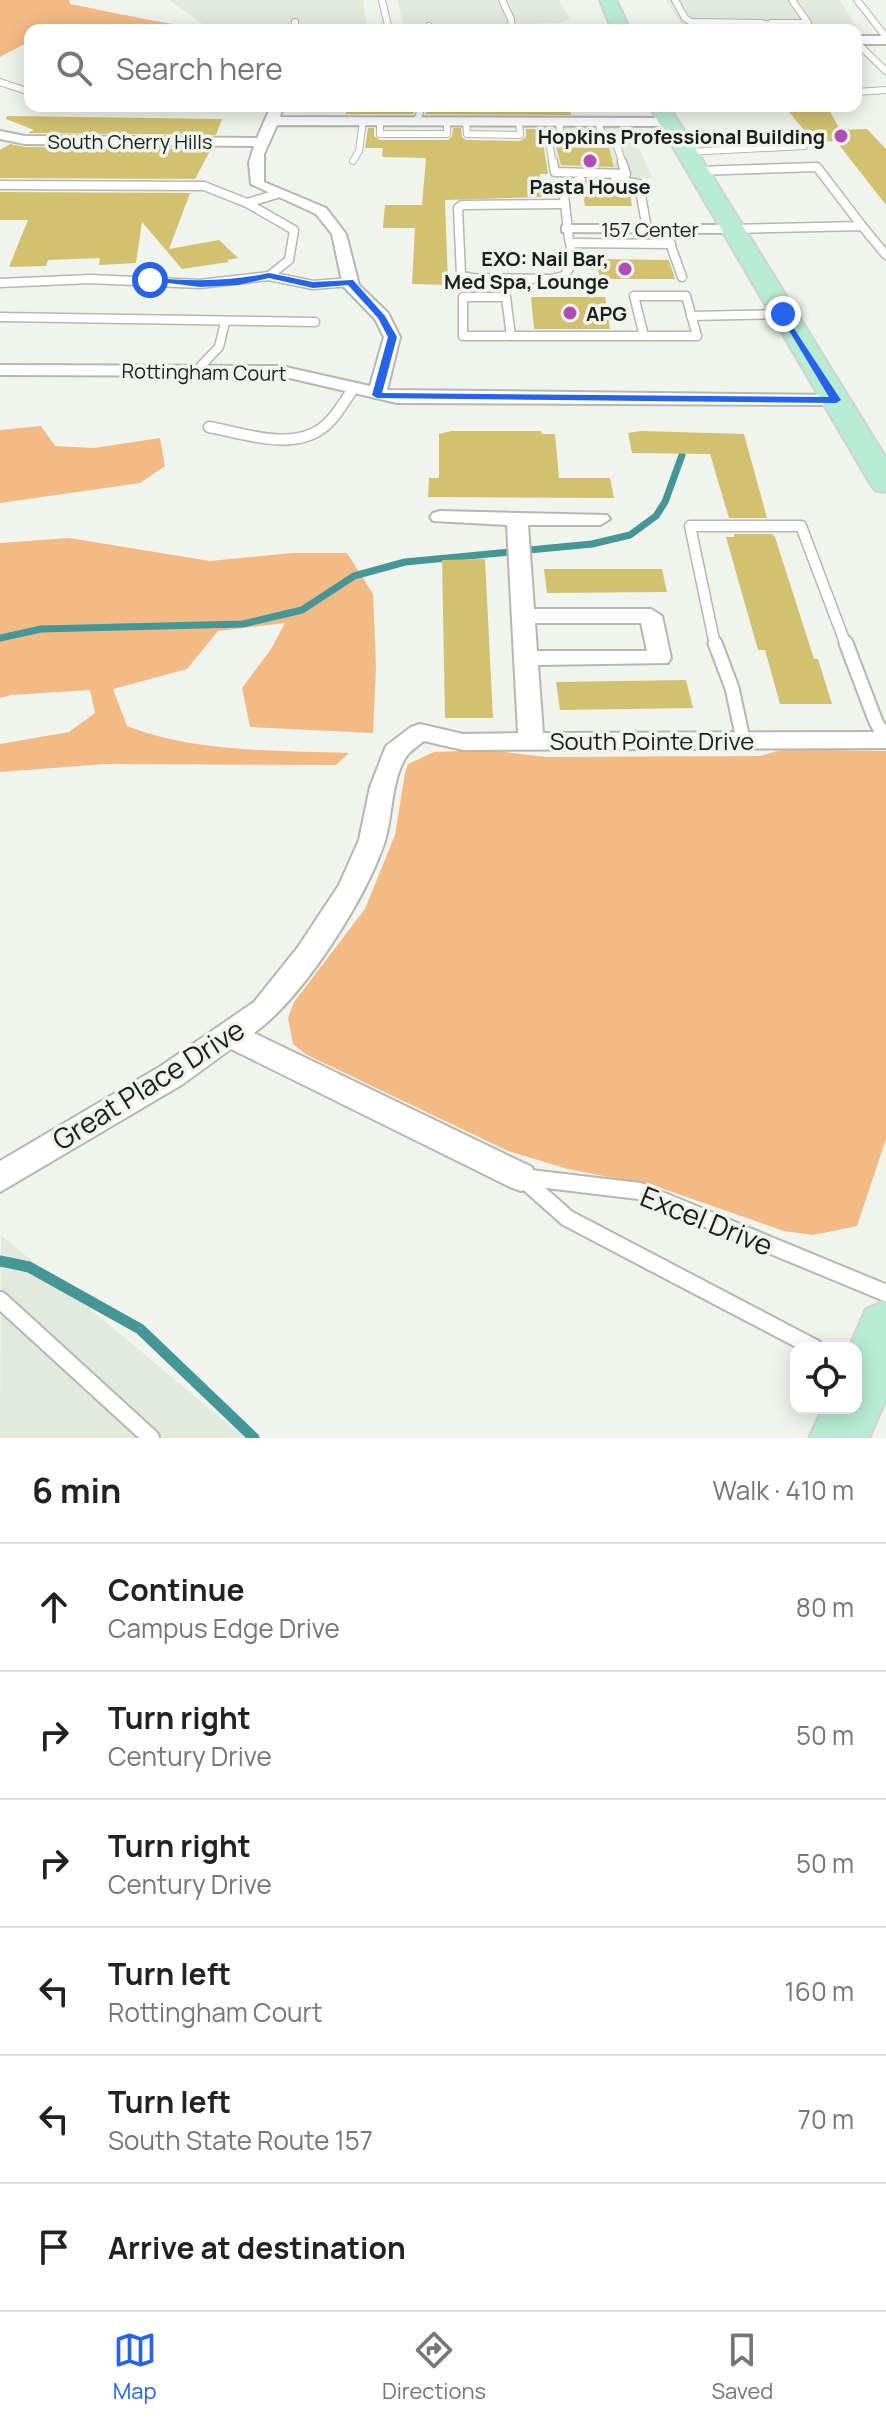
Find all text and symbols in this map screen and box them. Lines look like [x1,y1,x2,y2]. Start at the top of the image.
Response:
search box [24,24,862,112]
icon: search [52,46,96,90]
text: Search here [116,48,283,89]
place label: Hopkins Professional Building [538,123,825,150]
marker: Hopkins Professional Building [832,127,850,145]
street label: South Cherry Hills [48,128,212,155]
marker: Pasta House [581,152,599,170]
place label: Pasta House [529,173,651,200]
street label: 157 Center [601,216,699,243]
place label: EXO: Nail Bar, Med Spa, Lounge [444,245,609,295]
marker: EXO: Nail Bar, Med Spa, Lounge [616,260,634,278]
route start [132,262,168,298]
route end [765,296,801,332]
place label: APG [586,300,627,327]
marker: APG [561,304,579,322]
street label: Rottingham Court [121,357,287,387]
street label: South Pointe Drive [550,724,754,757]
street label: Great Place Drive [45,1010,251,1158]
street label: Excel Drive [635,1176,779,1264]
map controls [790,1342,862,1414]
button: locate [790,1342,862,1414]
text: 6 min [32,1467,121,1513]
text: Walk · 410 m [713,1472,854,1508]
text: Continue [108,1569,244,1610]
icon: ahead [32,1585,76,1629]
text: 80 m [796,1589,854,1625]
text: Campus Edge Drive [108,1610,340,1646]
text: Turn right [108,1697,251,1738]
icon: right [32,1713,76,1757]
text: 50 m [796,1717,854,1753]
text: Century Drive [108,1738,272,1774]
text: Turn right [108,1825,251,1866]
icon: right [32,1841,76,1885]
text: 50 m [796,1845,854,1881]
text: Century Drive [108,1866,272,1902]
text: Turn left [108,1953,231,1994]
icon: left [32,1969,76,2013]
text: 160 m [785,1973,854,2009]
text: Rottingham Court [108,1994,322,2030]
text: Turn left [108,2081,231,2122]
icon: left [32,2097,76,2141]
text: 70 m [798,2101,854,2137]
text: South State Route 157 [108,2122,373,2158]
icon: arrive [32,2225,76,2269]
text: Arrive at destination [108,2227,406,2268]
tab: Map [113,2328,157,2406]
tab: Directions [382,2328,486,2406]
tab: Saved [711,2328,773,2406]

